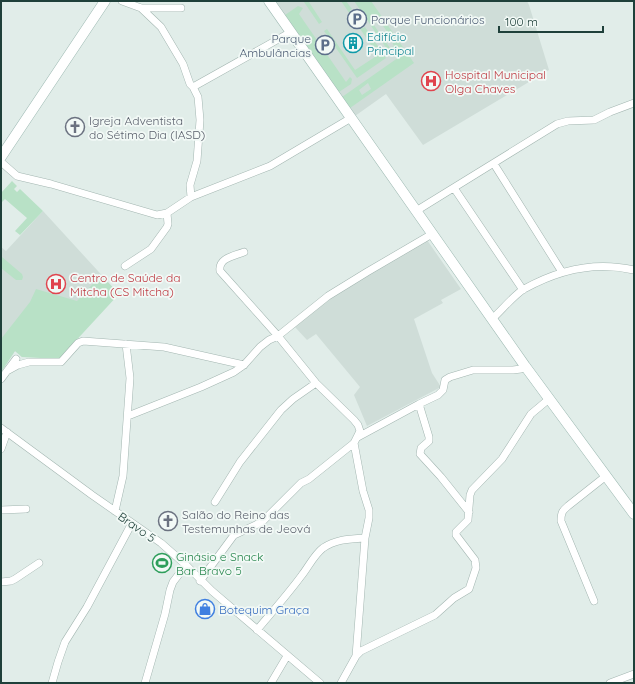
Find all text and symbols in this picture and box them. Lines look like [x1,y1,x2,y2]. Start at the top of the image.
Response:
parking icon: Parque Funcionários [346,8,368,30]
scale bar [499,8,603,34]
place label: Parque Funcionários [371,12,485,27]
text: 100 m [505,14,538,29]
place label: Edifício Principal [367,29,414,58]
place label: Parque Ambulâncias [240,31,311,60]
building icon: Edifício Principal [342,32,364,54]
parking icon: Parque Ambulâncias [314,34,336,56]
place label: Hospital Municipal Olga Chaves [445,67,546,96]
hospital icon: Hospital Municipal Olga Chaves [420,70,442,92]
place label: Igreja Adventista do Sétimo Dia (IASD) [89,113,205,142]
church icon: Igreja Adventista do Sétimo Dia (IASD) [64,116,86,138]
place label: Centro de Saúde da Mitcha (CS Mitcha) [70,270,180,299]
hospital icon: Centro de Saúde da Mitcha (CS Mitcha) [45,273,67,295]
place label: Salão do Reino das Testemunhas de Jeová [182,507,310,536]
street label: Bravo 5 [115,509,159,545]
church icon: Salão do Reino das Testemunhas de Jeová [157,510,179,532]
place label: Ginásio e Snack Bar Bravo 5 [176,549,263,578]
sports icon: Ginásio e Snack Bar Bravo 5 [151,552,173,574]
shop icon: Botequim Graça [194,598,216,620]
place label: Botequim Graça [219,602,309,617]

